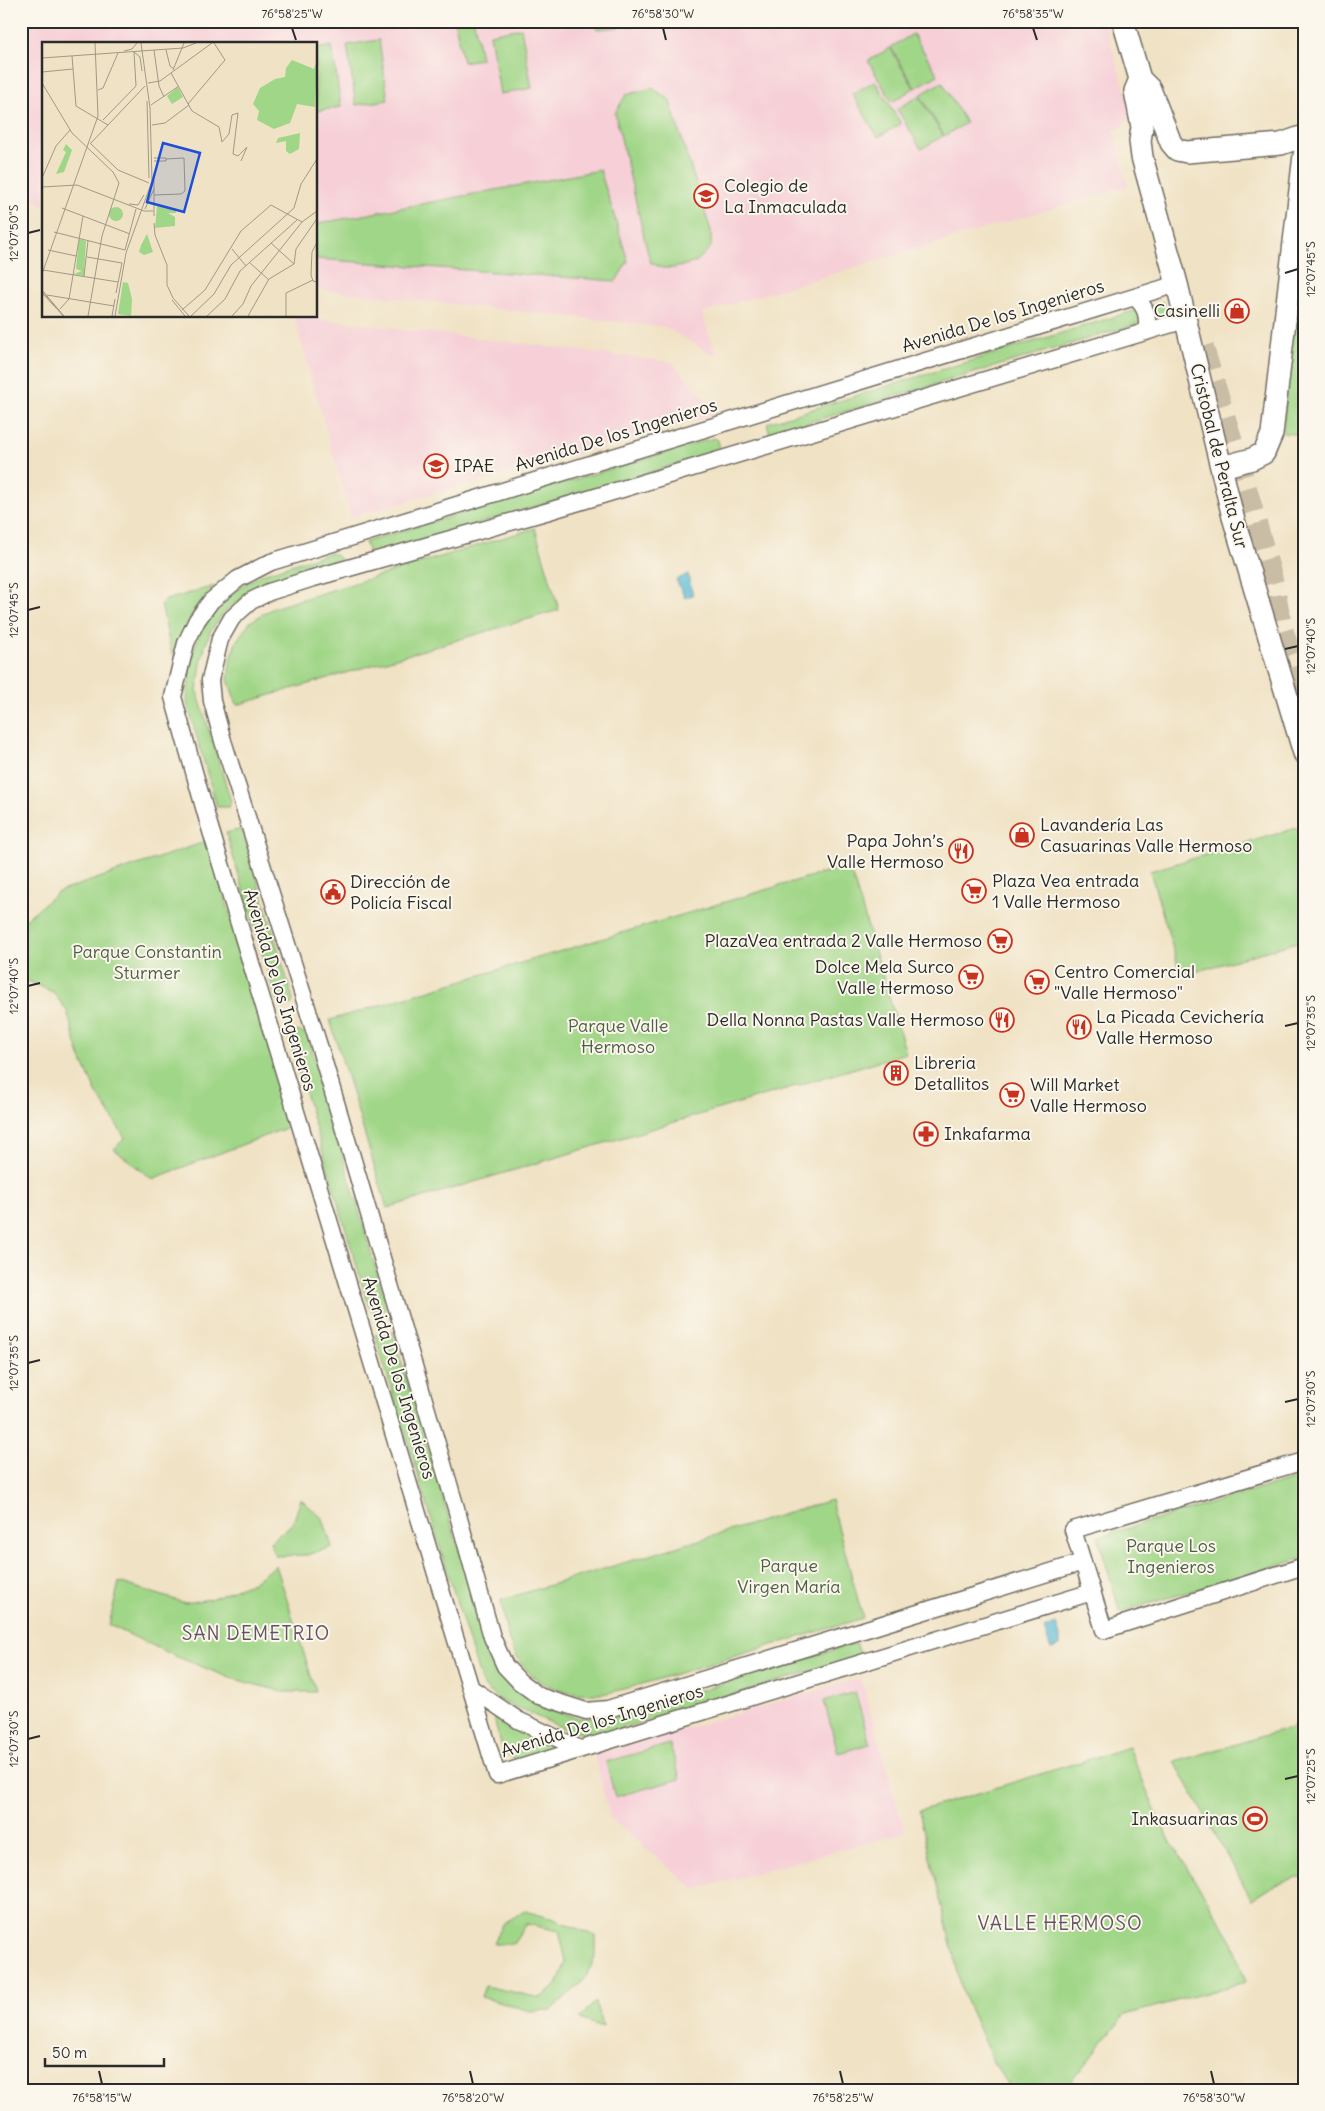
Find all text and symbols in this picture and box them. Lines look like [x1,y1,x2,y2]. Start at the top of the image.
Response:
text: 76°58'25"W [261,6,323,21]
text: 76°58'30"W [632,6,694,21]
text: 76°58'35"W [1002,6,1064,21]
inset map [42,42,318,318]
place label: Colegio de La Inmaculada [724,174,847,218]
school or university icon: Colegio de La Inmaculada [693,183,719,209]
text: 12°07'50"S [6,204,21,261]
text: 12°07'45"S [1303,241,1318,297]
street label: Avenida De los Ingenieros [899,274,1107,357]
shop icon: Casinelli [1224,298,1250,324]
place label: Casinelli [1154,299,1220,322]
street label: Cristobal de Peralta Sur [1185,361,1254,552]
street label: Avenida De los Ingenieros [512,393,720,476]
school or university icon: IPAE [423,453,449,479]
place label: IPAE [454,454,494,477]
text: 12°07'45"S [6,582,21,638]
text: 12°07'40"S [1303,617,1318,674]
place label: Lavandería Las Casuarinas Valle Hermoso [1040,813,1252,857]
shop icon: Lavandería Las Casuarinas Valle Hermoso [1009,822,1035,848]
place label: Papa John’s Valle Hermoso [827,829,944,873]
restaurant icon: Papa John’s Valle Hermoso [948,838,974,864]
place label: Plaza Vea entrada 1 Valle Hermoso [992,869,1139,913]
place label: Dirección de Policía Fiscal [350,870,452,914]
supermarket icon: Plaza Vea entrada 1 Valle Hermoso [961,878,987,904]
public building icon: Dirección de Policía Fiscal [320,879,346,905]
street label: Avenida De los Ingenieros [239,886,322,1094]
supermarket icon: PlazaVea entrada 2 Valle Hermoso [987,928,1013,954]
place label: PlazaVea entrada 2 Valle Hermoso [704,929,982,952]
park label: Parque Constantin Sturmer [72,940,222,984]
place label: Dolce Mela Surco Valle Hermoso [815,955,954,999]
text: 12°07'40"S [6,957,21,1014]
place label: Centro Comercial "Valle Hermoso" [1054,960,1195,1004]
supermarket icon: Dolce Mela Surco Valle Hermoso [958,964,984,990]
supermarket icon: Centro Comercial "Valle Hermoso" [1024,969,1050,995]
text: 12°07'35"S [1303,995,1318,1051]
place label: La Picada Cevichería Valle Hermoso [1096,1005,1264,1049]
restaurant icon: Della Nonna Pastas Valle Hermoso [989,1007,1015,1033]
place label: Della Nonna Pastas Valle Hermoso [707,1008,984,1031]
park label: Parque Valle Hermoso [568,1014,668,1058]
restaurant icon: La Picada Cevichería Valle Hermoso [1066,1014,1092,1040]
place label: Libreria Detallitos [914,1051,989,1095]
building icon: Libreria Detallitos [883,1060,909,1086]
place label: Will Market Valle Hermoso [1030,1073,1147,1117]
supermarket icon: Will Market Valle Hermoso [999,1082,1025,1108]
pharmacy icon: Inkafarma [913,1121,939,1147]
place label: Inkafarma [944,1122,1031,1145]
street label: Avenida De los Ingenieros [358,1274,441,1482]
text: 12°07'35"S [6,1335,21,1391]
text: 12°07'30"S [1303,1370,1318,1427]
park label: Parque Los Ingenieros [1126,1534,1216,1578]
park label: Parque Virgen María [737,1554,841,1598]
district label: SAN DEMETRIO [182,1621,330,1645]
street label: Avenida De los Ingenieros [498,1679,706,1762]
text: 12°07'30"S [6,1710,21,1767]
text: 12°07'25"S [1303,1748,1318,1804]
sports icon: Inkasuarinas [1242,1806,1268,1832]
place label: Inkasuarinas [1131,1807,1238,1830]
district label: VALLE HERMOSO [977,1911,1143,1935]
scale bar [45,2036,164,2068]
text: 50 m [52,2043,87,2062]
text: 76°58'15"W [72,2090,132,2105]
text: 76°58'20"W [442,2090,504,2105]
text: 76°58'25"W [812,2090,874,2105]
text: 76°58'30"W [1183,2090,1245,2105]

